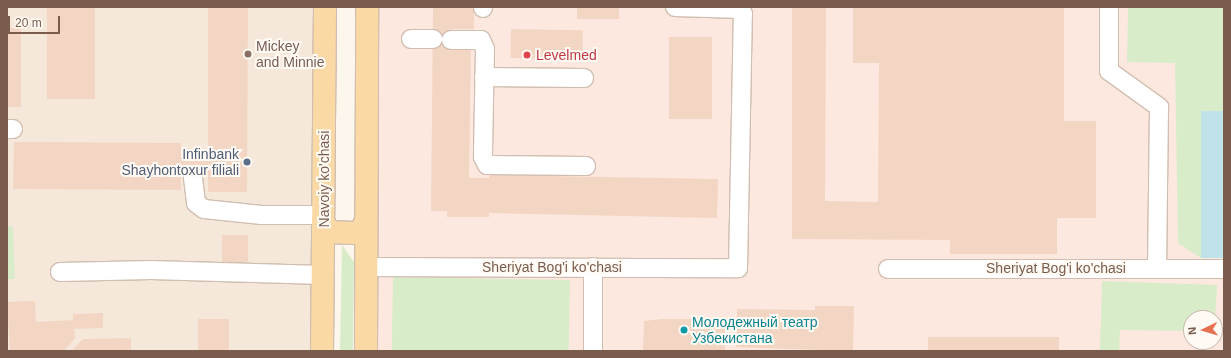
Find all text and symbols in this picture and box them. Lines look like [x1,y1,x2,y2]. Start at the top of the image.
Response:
scale bar [10,8,62,34]
text: 20 m [15,16,42,30]
place label: Mickey and Minnie [256,38,324,70]
place label: Levelmed [536,47,597,63]
marker: Mickey and Minnie [243,49,253,59]
marker: Levelmed [521,49,533,61]
street label: Navoiy ko'chasi [316,131,332,227]
place label: Infinbank Shayhontoxur filiali [121,146,239,178]
marker: Infinbank Shayhontoxur filiali [242,157,252,167]
street label: Sheriyat Bog'i ko'chasi [482,259,622,275]
street label: Sheriyat Bog'i ko'chasi [986,260,1126,276]
north arrow [1183,310,1223,350]
place label: Молодежный театр Узбекистана [692,314,817,346]
marker: Молодежный театр Узбекистана [679,325,689,335]
text: N [1186,326,1198,335]

